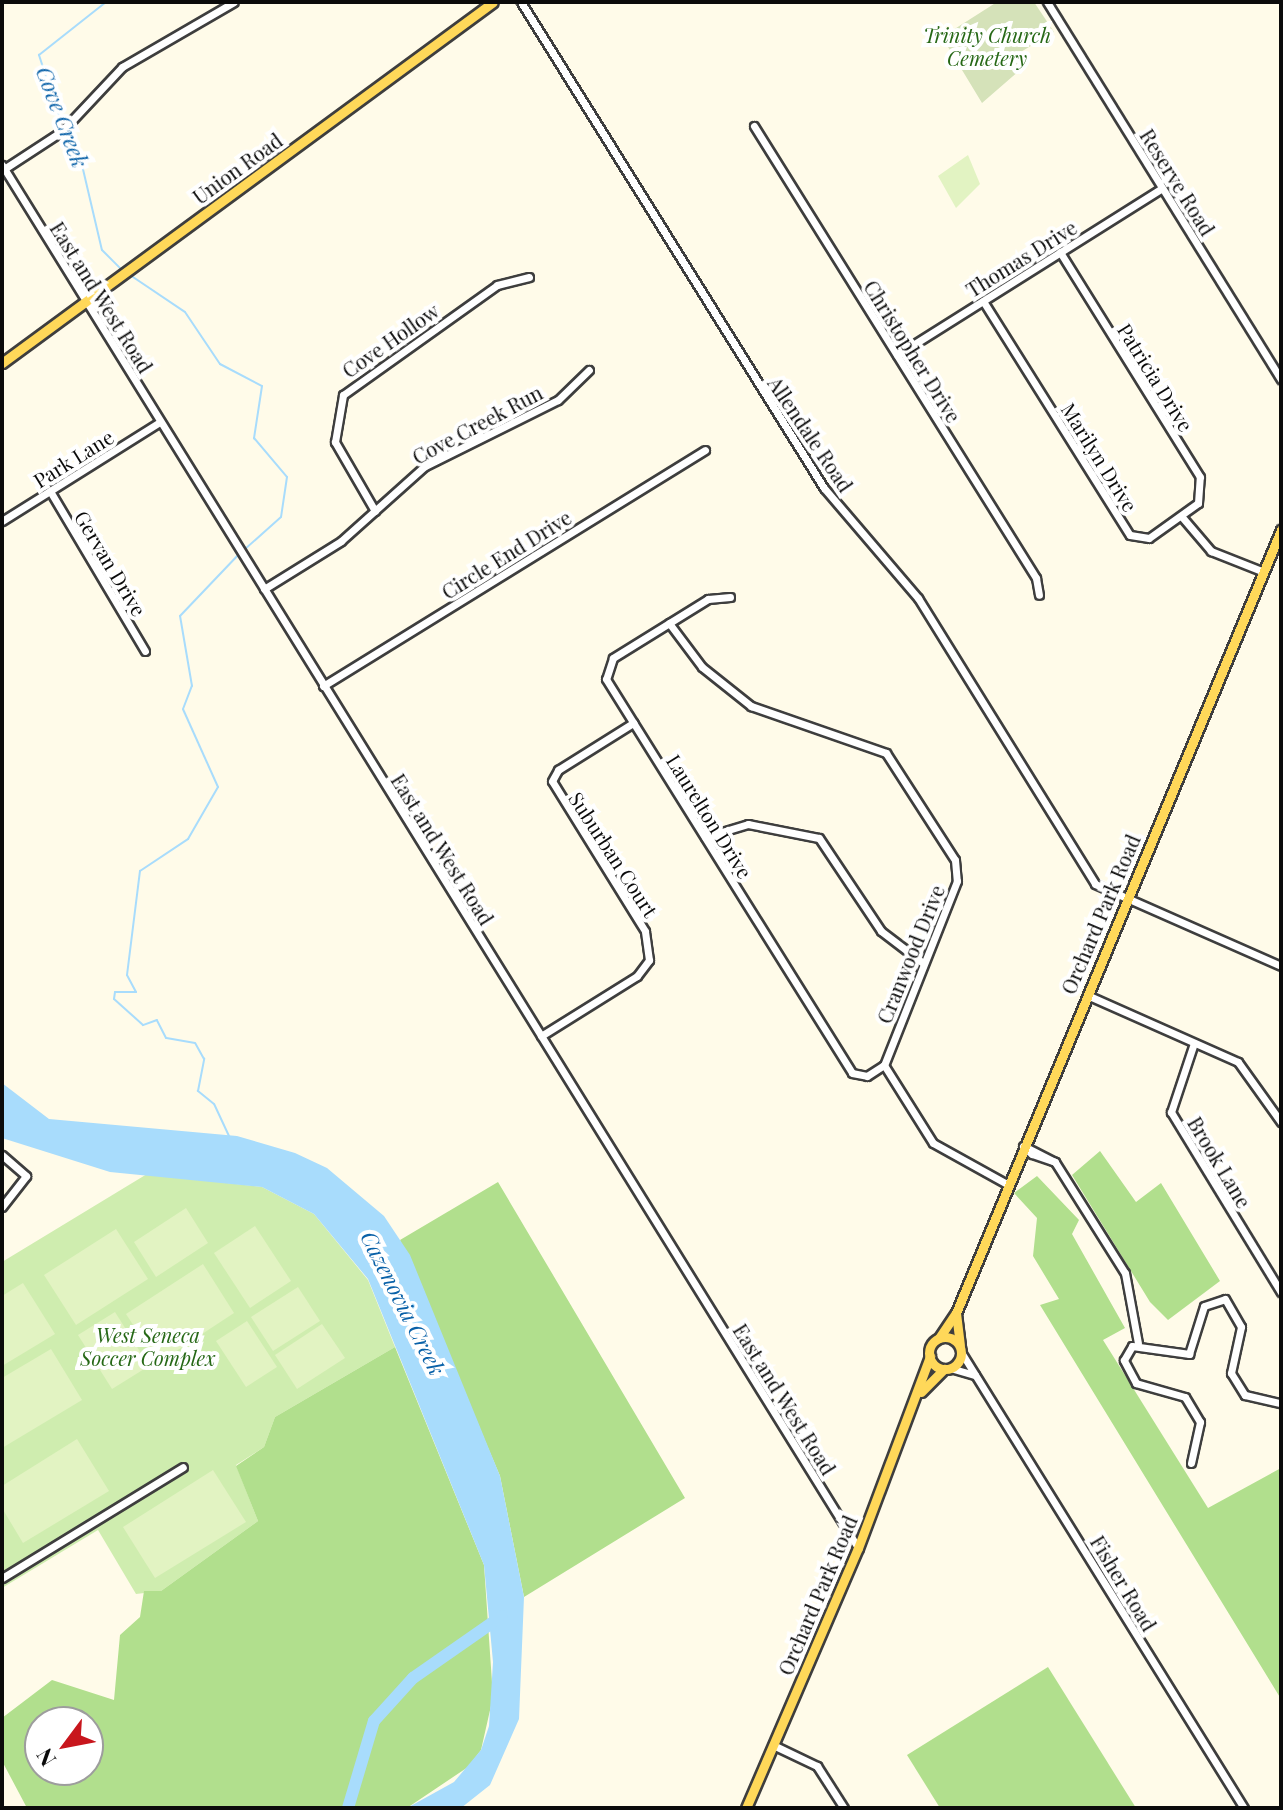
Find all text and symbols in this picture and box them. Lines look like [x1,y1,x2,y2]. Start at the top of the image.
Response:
park label: Trinity Church Cemetery [923,23,1051,70]
water label: Cove Creek [31,63,93,171]
street label: Reserve Road [1136,124,1220,240]
street label: Union Road [188,128,286,208]
street label: Thomas Drive [961,215,1081,301]
street label: East and West Road [45,216,159,378]
street label: Christopher Drive [859,275,967,427]
street label: Cove Hollow [337,298,443,382]
street label: Patricia Drive [1113,319,1199,435]
street label: Allendale Road [764,372,858,496]
street label: Cove Creek Run [408,380,546,468]
street label: Marilyn Drive [1057,398,1143,516]
street label: Park Lane [29,424,117,492]
street label: Circle End Drive [437,505,575,603]
street label: Gervan Drive [70,506,152,620]
street label: Laurelton Drive [662,750,758,882]
street label: East and West Road [386,768,500,930]
street label: Suburban Court [565,787,663,921]
street label: Orchard Park Road [1055,830,1145,998]
street label: Cranwood Drive [871,881,949,1027]
street label: Brook Lane [1183,1112,1257,1212]
water label: Cazenovia Creek [355,1226,451,1380]
street label: East and West Road [728,1318,842,1480]
park label: West Seneca Soccer Complex [80,1323,216,1370]
street label: Orchard Park Road [772,1511,862,1679]
street label: Fisher Road [1086,1531,1162,1635]
north arrow [24,1706,104,1786]
text: N [28,1743,62,1772]

